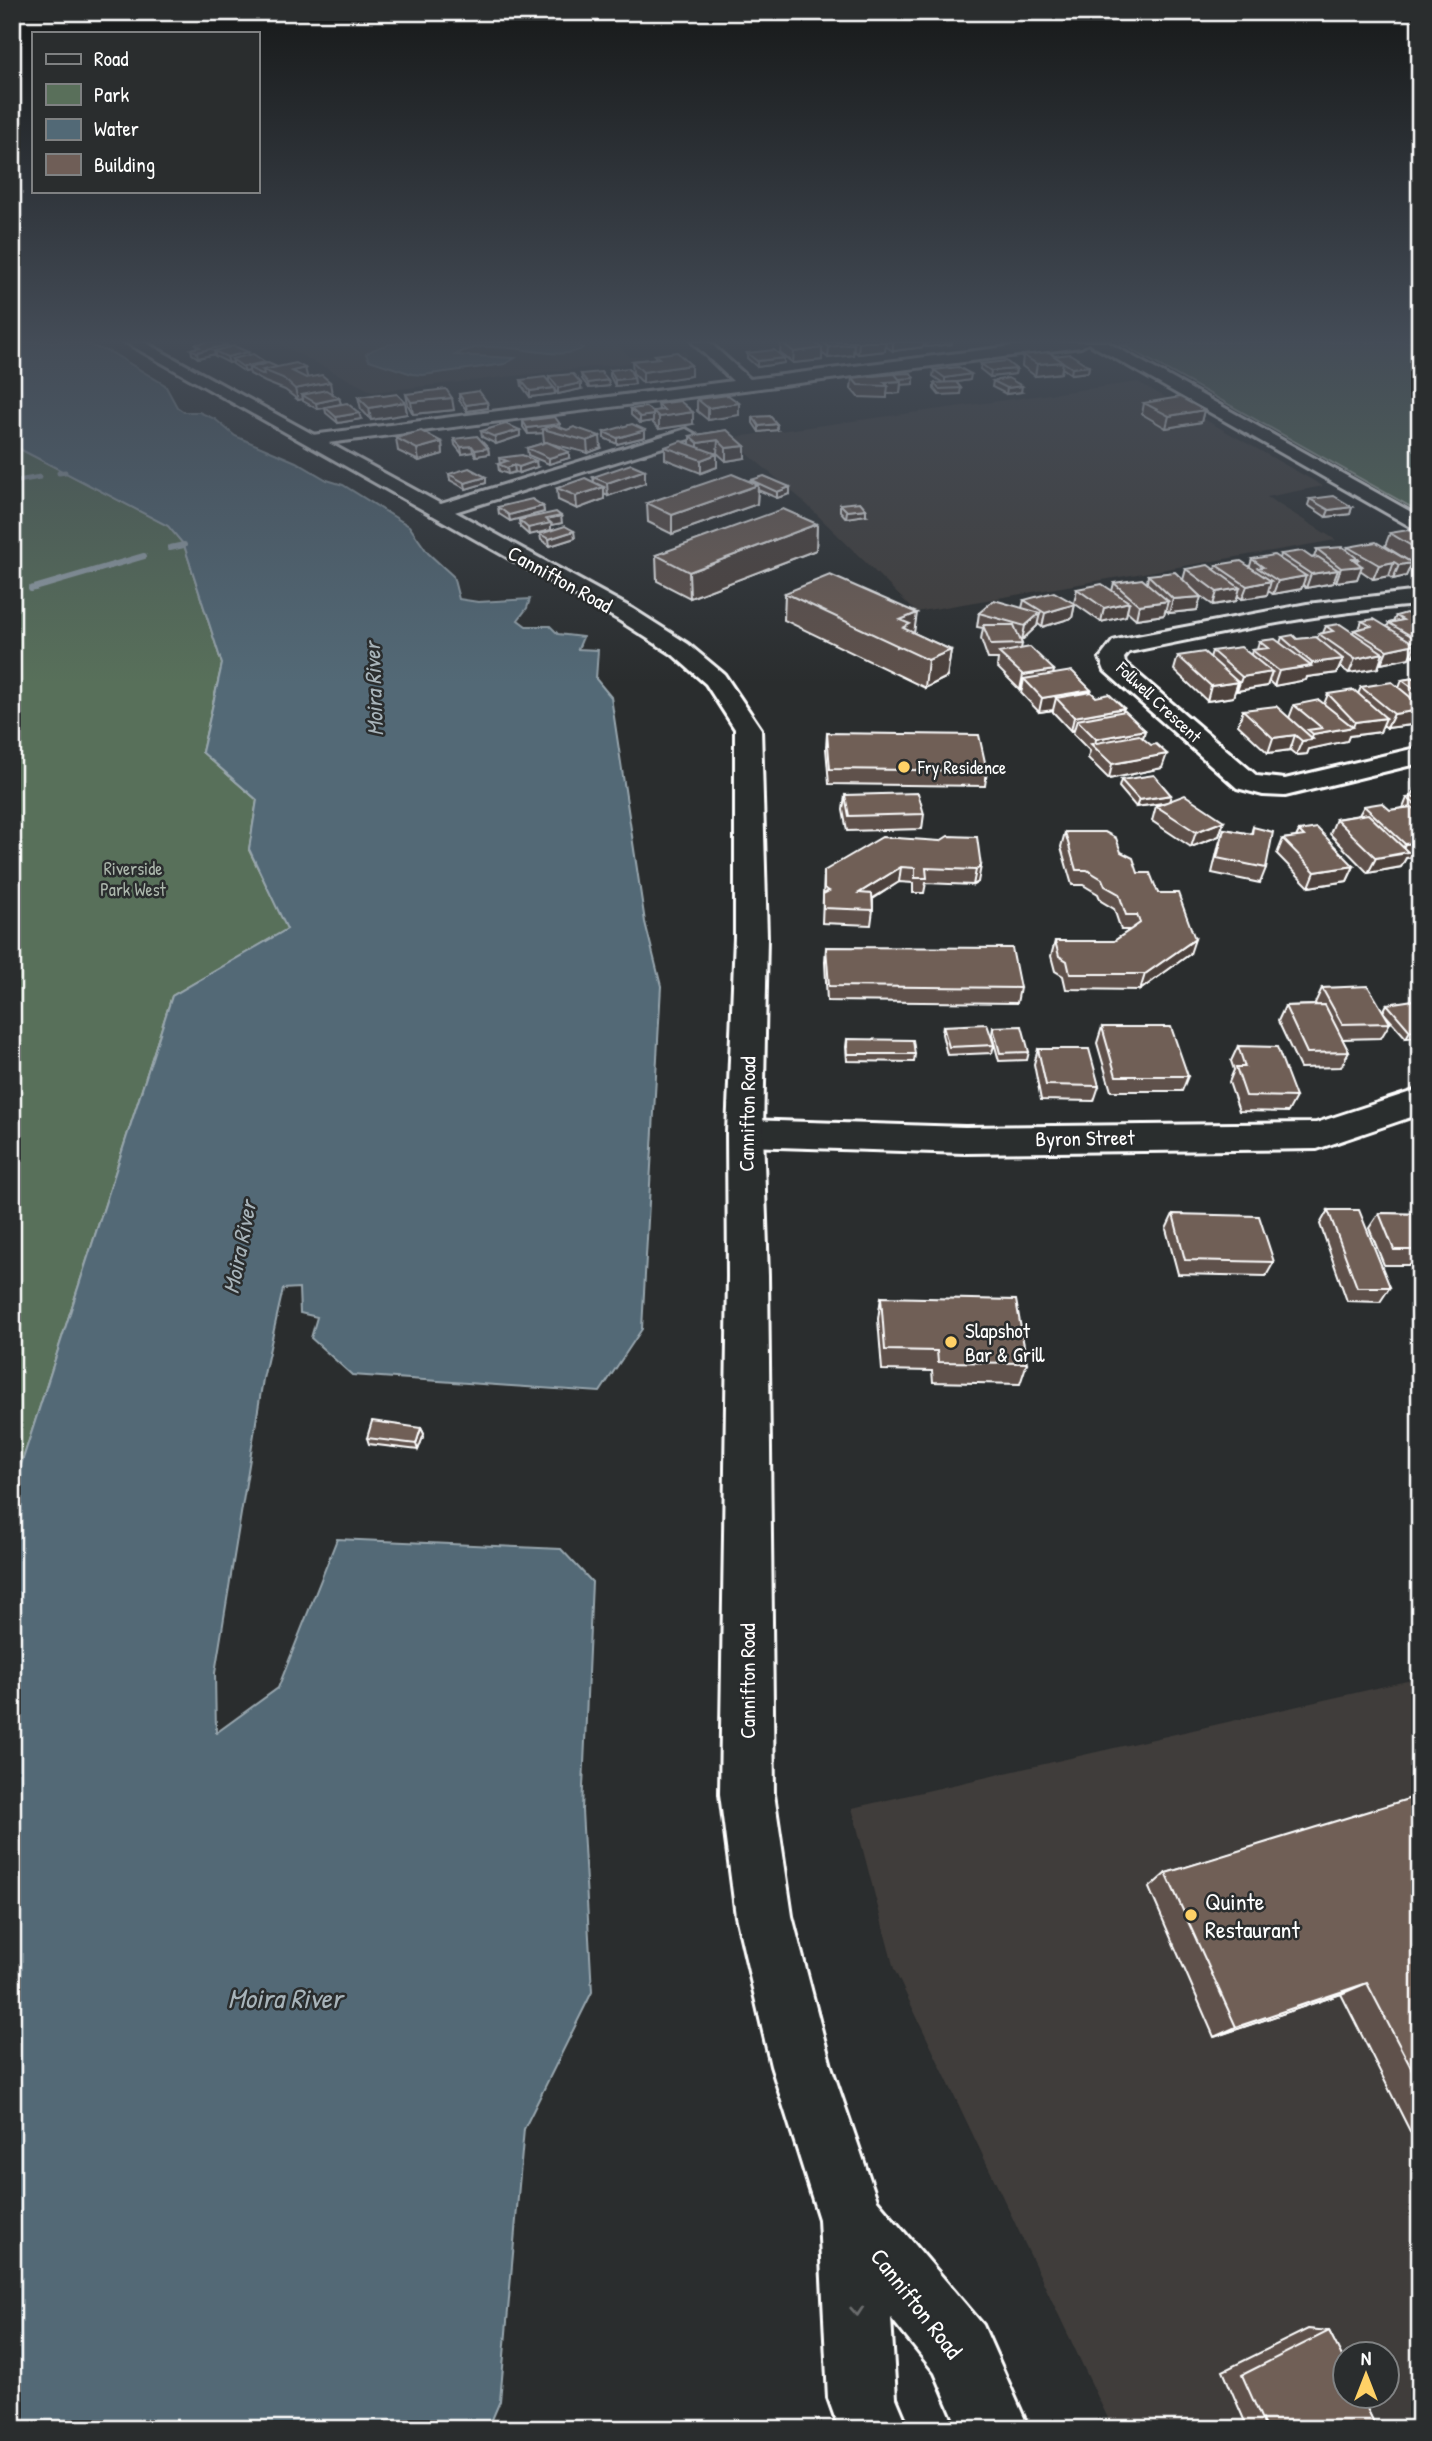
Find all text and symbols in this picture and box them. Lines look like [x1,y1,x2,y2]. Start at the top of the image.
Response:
legend [32,32,259,192]
text: Road [94,44,128,73]
text: Park [94,80,129,109]
text: Water [94,114,139,143]
text: Building [94,150,155,179]
street label: Cannifton Road [503,538,617,620]
water label: Moira River [356,638,390,737]
street label: Follwell Crescent [1110,655,1208,749]
place label: Fry Residence [917,755,1006,780]
marker: Fry Residence [896,759,912,775]
park label: Riverside Park West [100,856,167,902]
street label: Cannifton Road [731,1056,763,1172]
street label: Byron Street [1035,1123,1136,1153]
water label: Moira River [215,1195,264,1296]
place label: Slapshot Bar & Grill [965,1316,1046,1369]
marker: Slapshot Bar & Grill [943,1334,959,1350]
street label: Cannifton Road [733,1623,762,1739]
place label: Quinte Restaurant [1205,1885,1300,1945]
marker: Quinte Restaurant [1183,1907,1199,1923]
water label: Moira River [228,1979,345,2017]
street label: Cannifton Road [864,2241,970,2365]
one-way arrow [849,2306,864,2317]
north arrow [1330,2340,1400,2410]
text: N [1361,2345,1371,2371]

